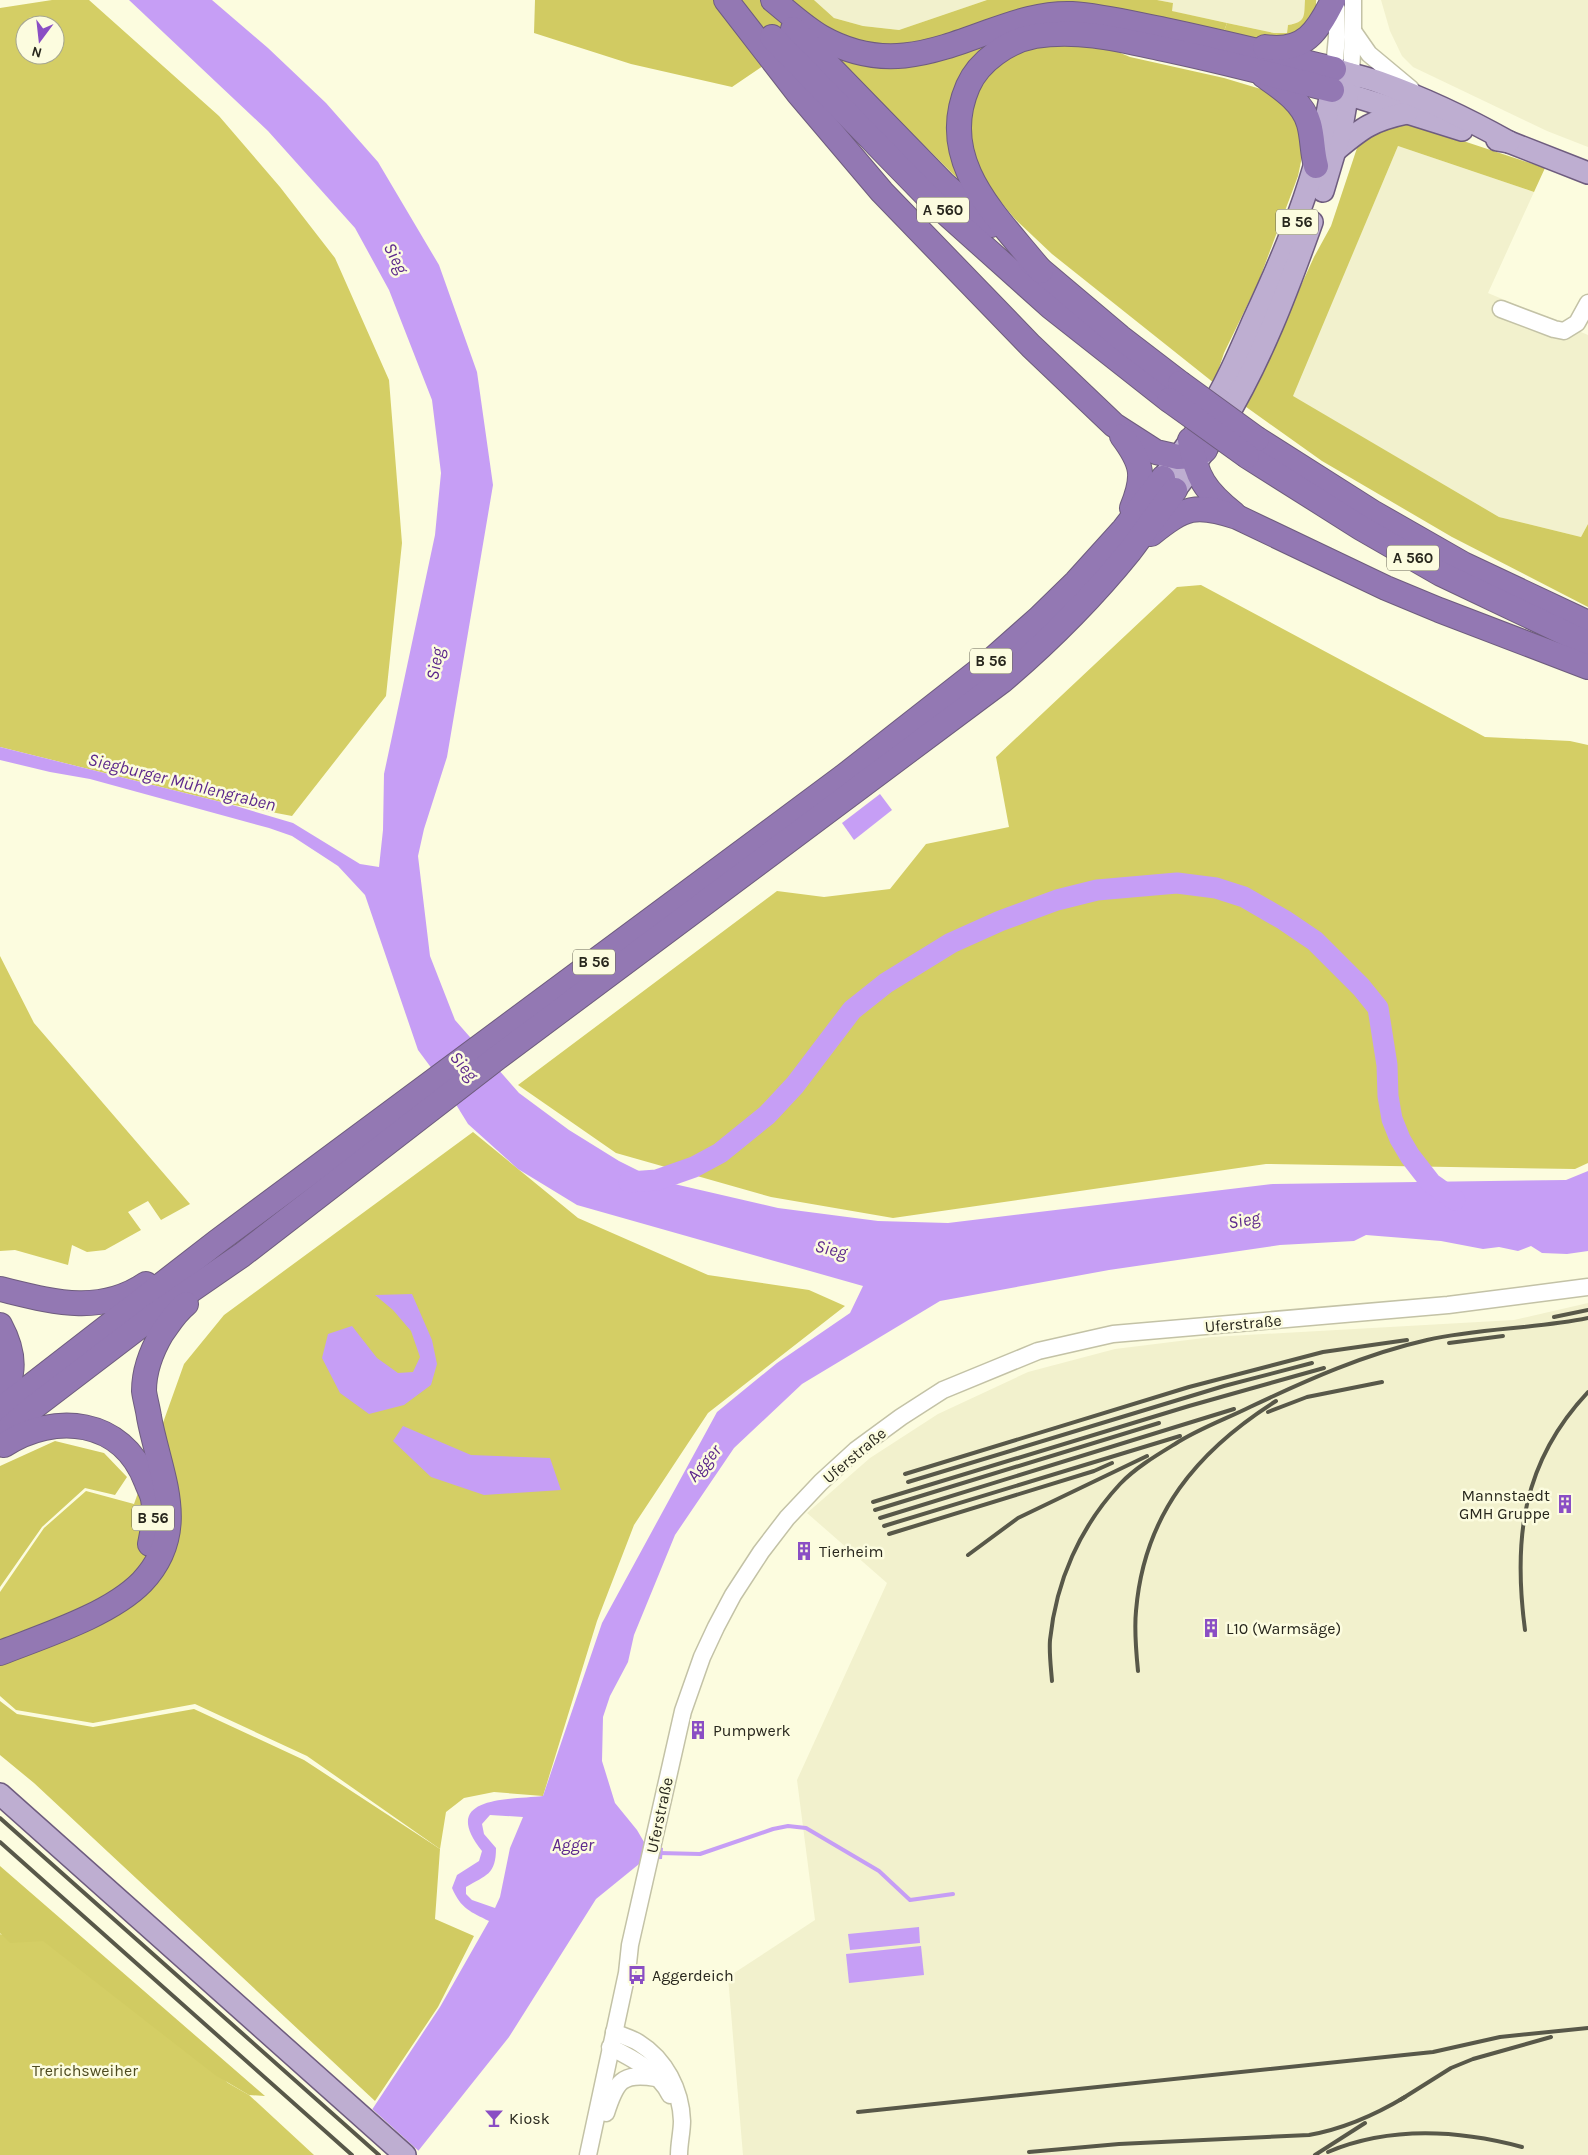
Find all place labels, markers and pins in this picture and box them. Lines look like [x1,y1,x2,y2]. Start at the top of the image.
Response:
place label: Mannstaedt GMH Gruppe [1459,1486,1550,1523]
building icon: Mannstaedt GMH Gruppe [1554,1493,1576,1515]
building icon: Tierheim [793,1540,815,1562]
place label: Tierheim [819,1542,883,1561]
building icon: L10 (Warmsäge) [1200,1617,1222,1639]
place label: L10 (Warmsäge) [1226,1619,1341,1638]
building icon: Pumpwerk [687,1719,709,1741]
place label: Pumpwerk [713,1721,790,1740]
bus stop icon: Aggerdeich [626,1964,648,1986]
place label: Aggerdeich [652,1966,734,1985]
bar icon: Kiosk [483,2107,505,2129]
place label: Kiosk [509,2109,550,2128]

